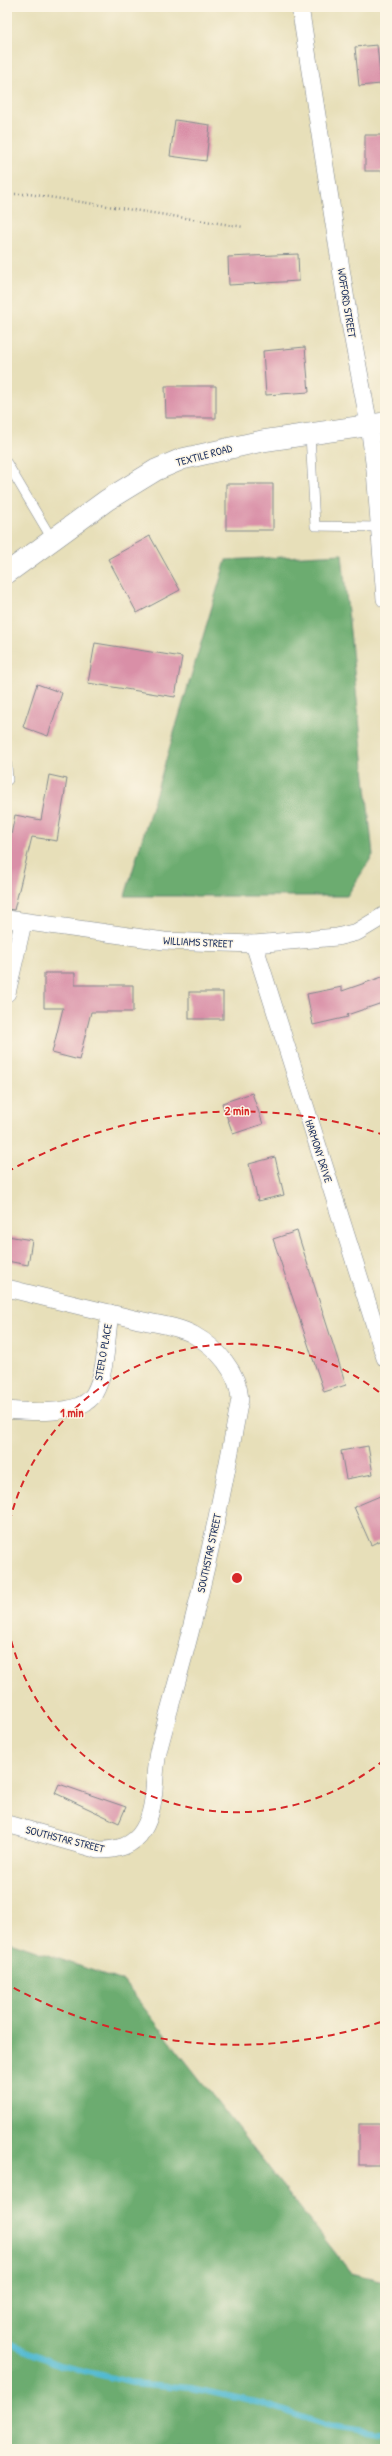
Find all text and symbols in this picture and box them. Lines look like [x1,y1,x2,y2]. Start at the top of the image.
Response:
street label: WOFFORD STREET [335,267,360,340]
street label: TEXTILE ROAD [174,441,234,469]
street label: WILLIAMS STREET [163,933,234,951]
text: 2 min [225,1102,250,1119]
street label: HARMONY DRIVE [302,1118,336,1184]
street label: STEFLO PLACE [91,1322,115,1382]
text: 1 min [60,1404,84,1421]
street label: SOUTHSTAR STREET [194,1511,224,1594]
centre of rings [230,1571,244,1585]
street label: SOUTHSTAR STREET [24,1822,107,1856]

